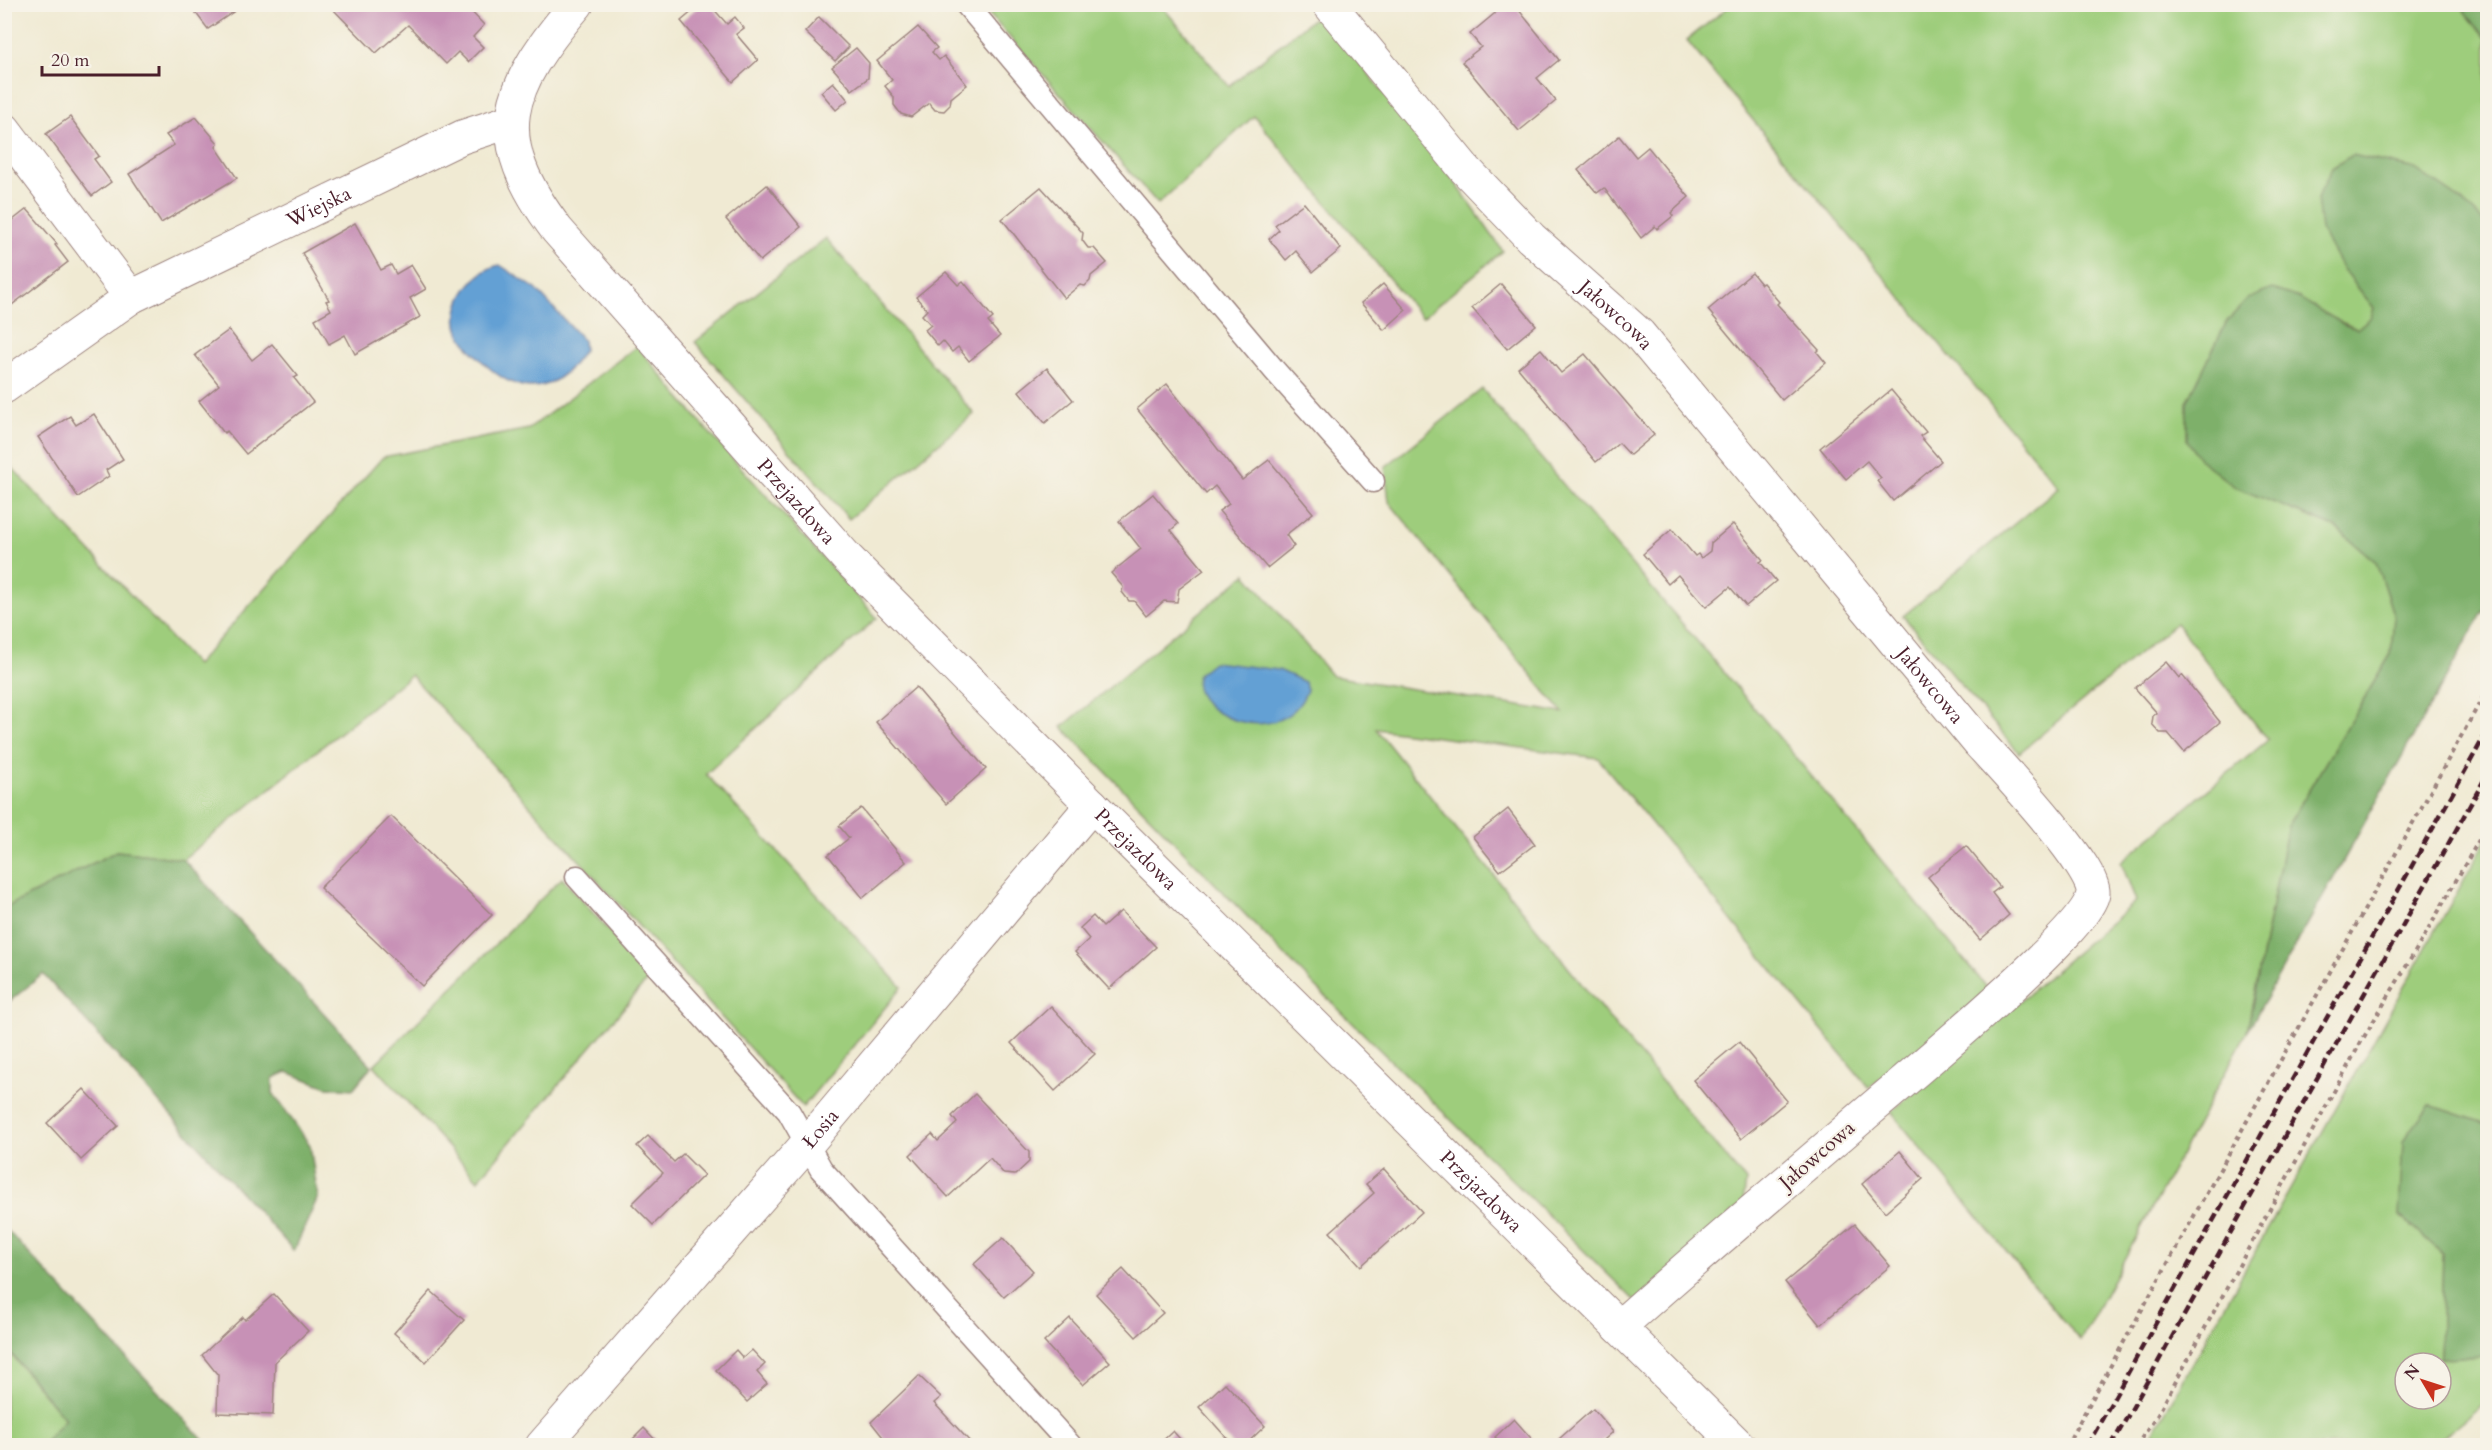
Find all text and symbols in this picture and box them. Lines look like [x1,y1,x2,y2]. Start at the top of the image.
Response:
scale bar [42,39,159,77]
text: 20 m [51,48,90,73]
street label: Wiejska [281,179,356,234]
street label: Jałowcowa [1571,271,1660,356]
street label: Przejazdowa [751,452,842,550]
street label: Jałowcowa [1889,638,1971,729]
street label: Przejazdowa [1089,802,1184,896]
street label: Łosia [796,1103,845,1154]
street label: Jałowcowa [1771,1114,1861,1197]
street label: Przejazdowa [1434,1144,1529,1238]
north arrow [2393,1351,2453,1411]
text: N [2399,1360,2425,1385]

